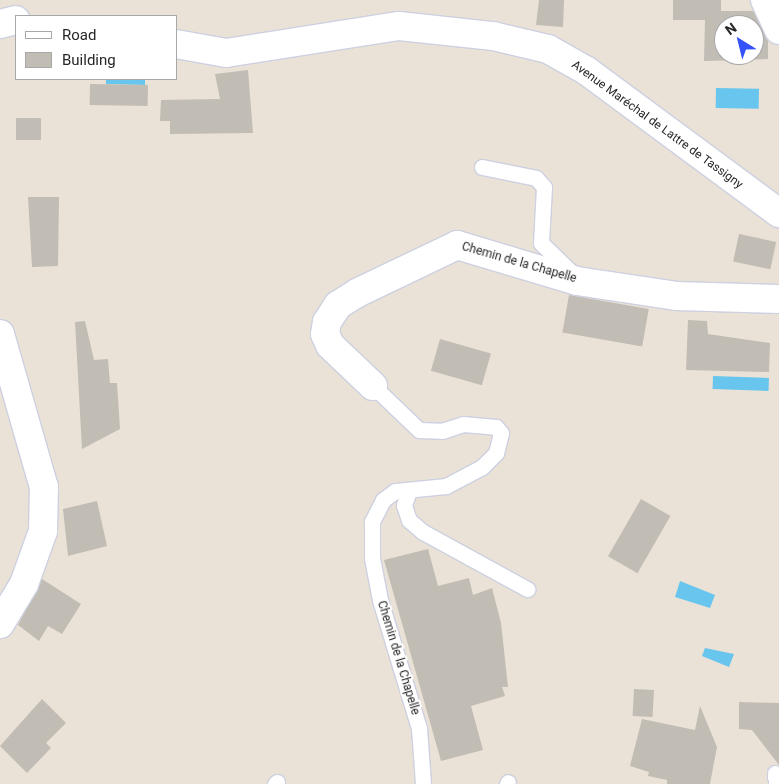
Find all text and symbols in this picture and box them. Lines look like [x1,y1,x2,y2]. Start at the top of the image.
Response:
legend [15,15,178,80]
north arrow [714,15,764,65]
text: N [722,19,739,38]
text: Road [62,26,96,44]
text: Building [62,51,116,69]
street label: Avenue Maréchal de Lattre de Tassigny [568,58,746,192]
street label: Chemin de la Chapelle [460,240,578,286]
street label: Chemin de la Chapelle [374,599,422,717]

